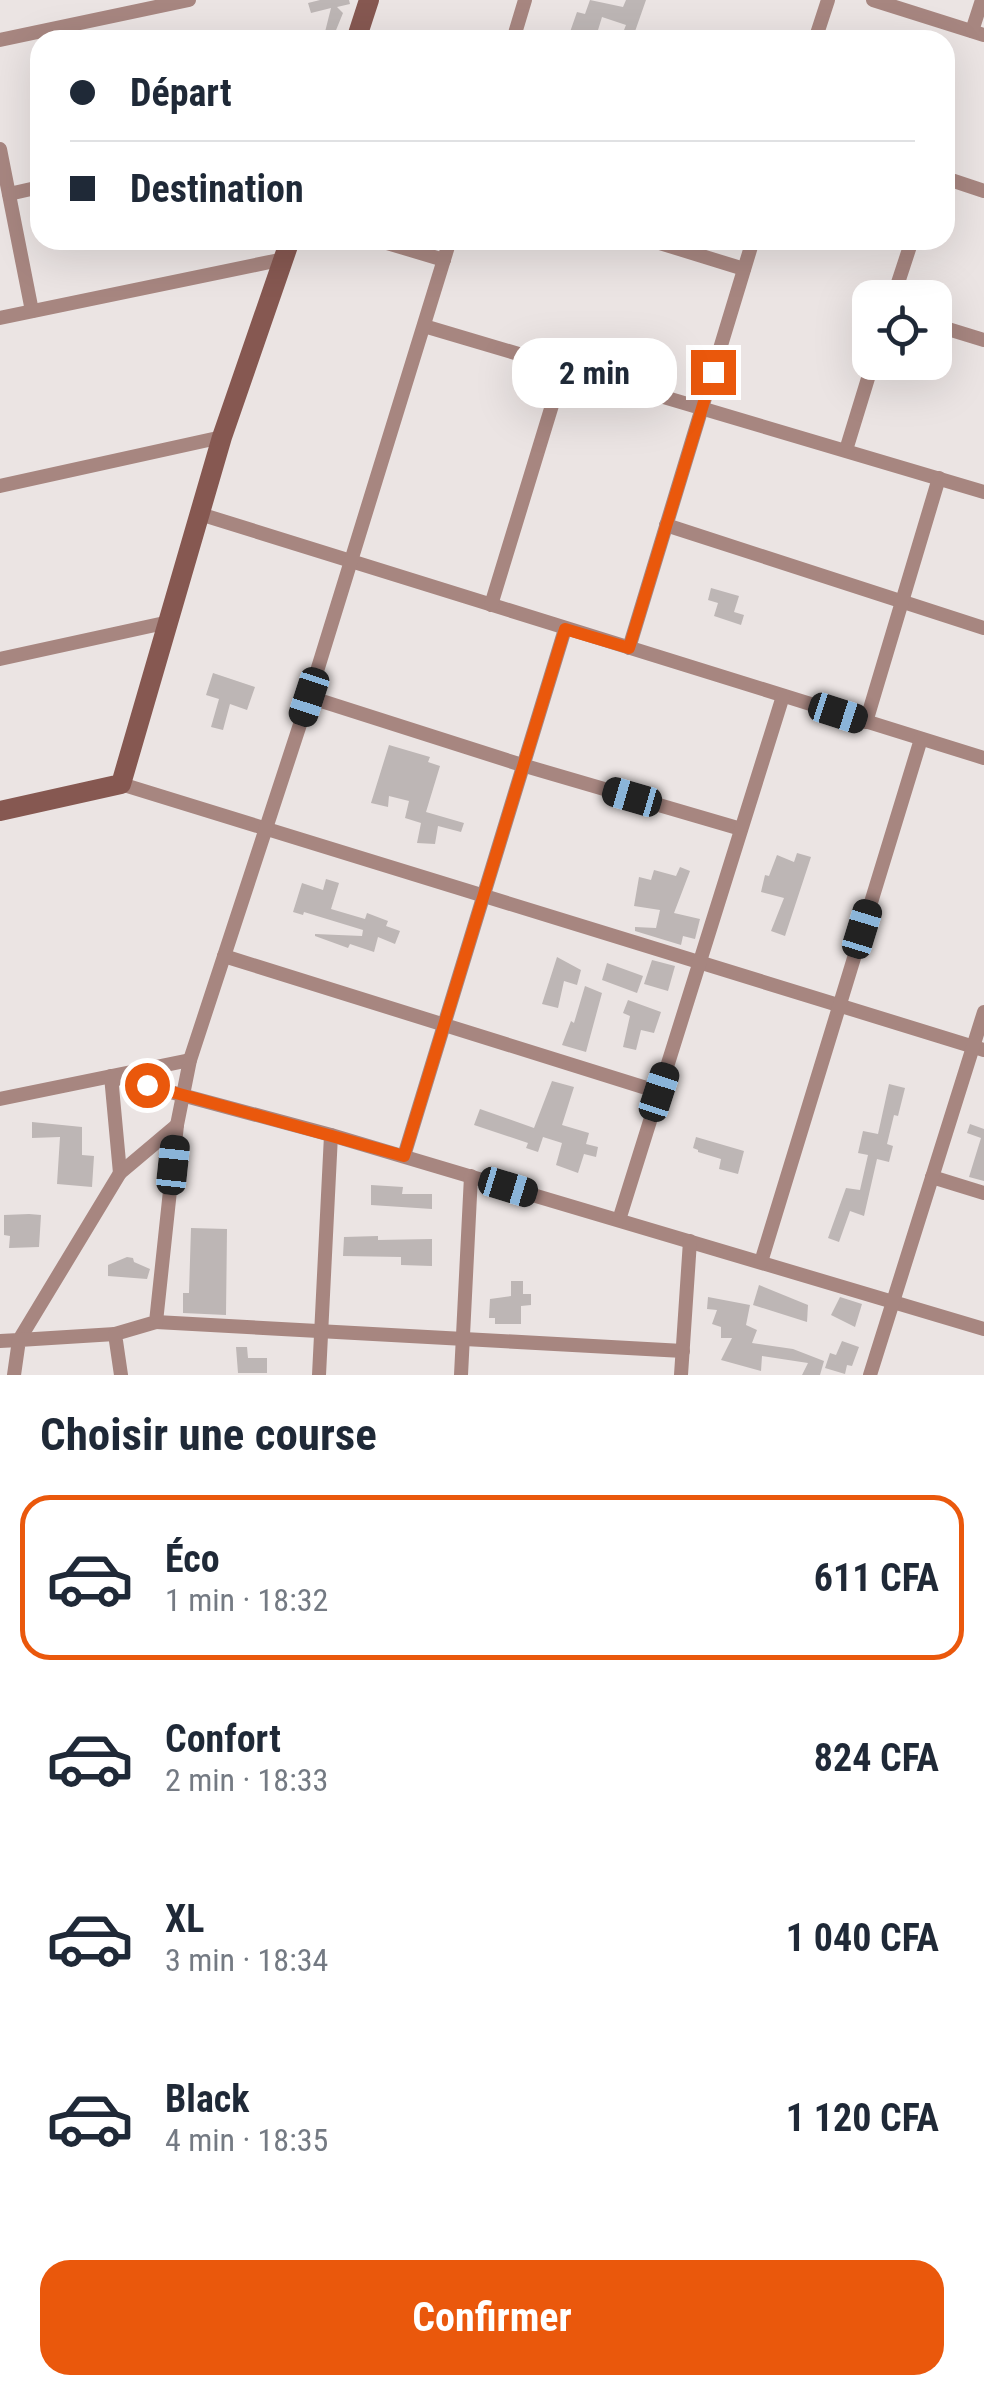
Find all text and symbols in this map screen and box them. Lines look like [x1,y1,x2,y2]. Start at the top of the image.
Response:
text: Départ [130,71,232,115]
text: Destination [130,167,304,211]
map controls [852,280,952,380]
button: locate [852,280,952,380]
callout: 2 min [513,337,678,407]
route end [691,350,736,395]
text: 2 min [559,354,630,392]
car [285,664,333,730]
car [805,689,871,737]
car [599,774,665,820]
car [839,896,885,962]
car [635,1059,683,1125]
route start [125,1063,170,1108]
car [155,1134,191,1196]
car [475,1164,541,1210]
text: Choisir une course [40,1408,377,1461]
icon: car [45,1533,135,1623]
text: Éco [165,1537,220,1581]
text: 611 CFA [814,1556,939,1600]
text: 1 min · 18:32 [165,1581,328,1619]
icon: car [45,1713,135,1803]
text: Confort [165,1717,281,1761]
text: 824 CFA [814,1736,939,1780]
text: 2 min · 18:33 [165,1761,328,1799]
icon: car [45,1893,135,1983]
text: XL [165,1897,204,1941]
text: 1 040 CFA [786,1916,939,1960]
text: 3 min · 18:34 [165,1941,328,1979]
icon: car [45,2073,135,2163]
text: Black [165,2077,249,2121]
text: 1 120 CFA [786,2096,939,2140]
text: 4 min · 18:35 [165,2121,328,2159]
button: Confirmer [40,2260,944,2375]

